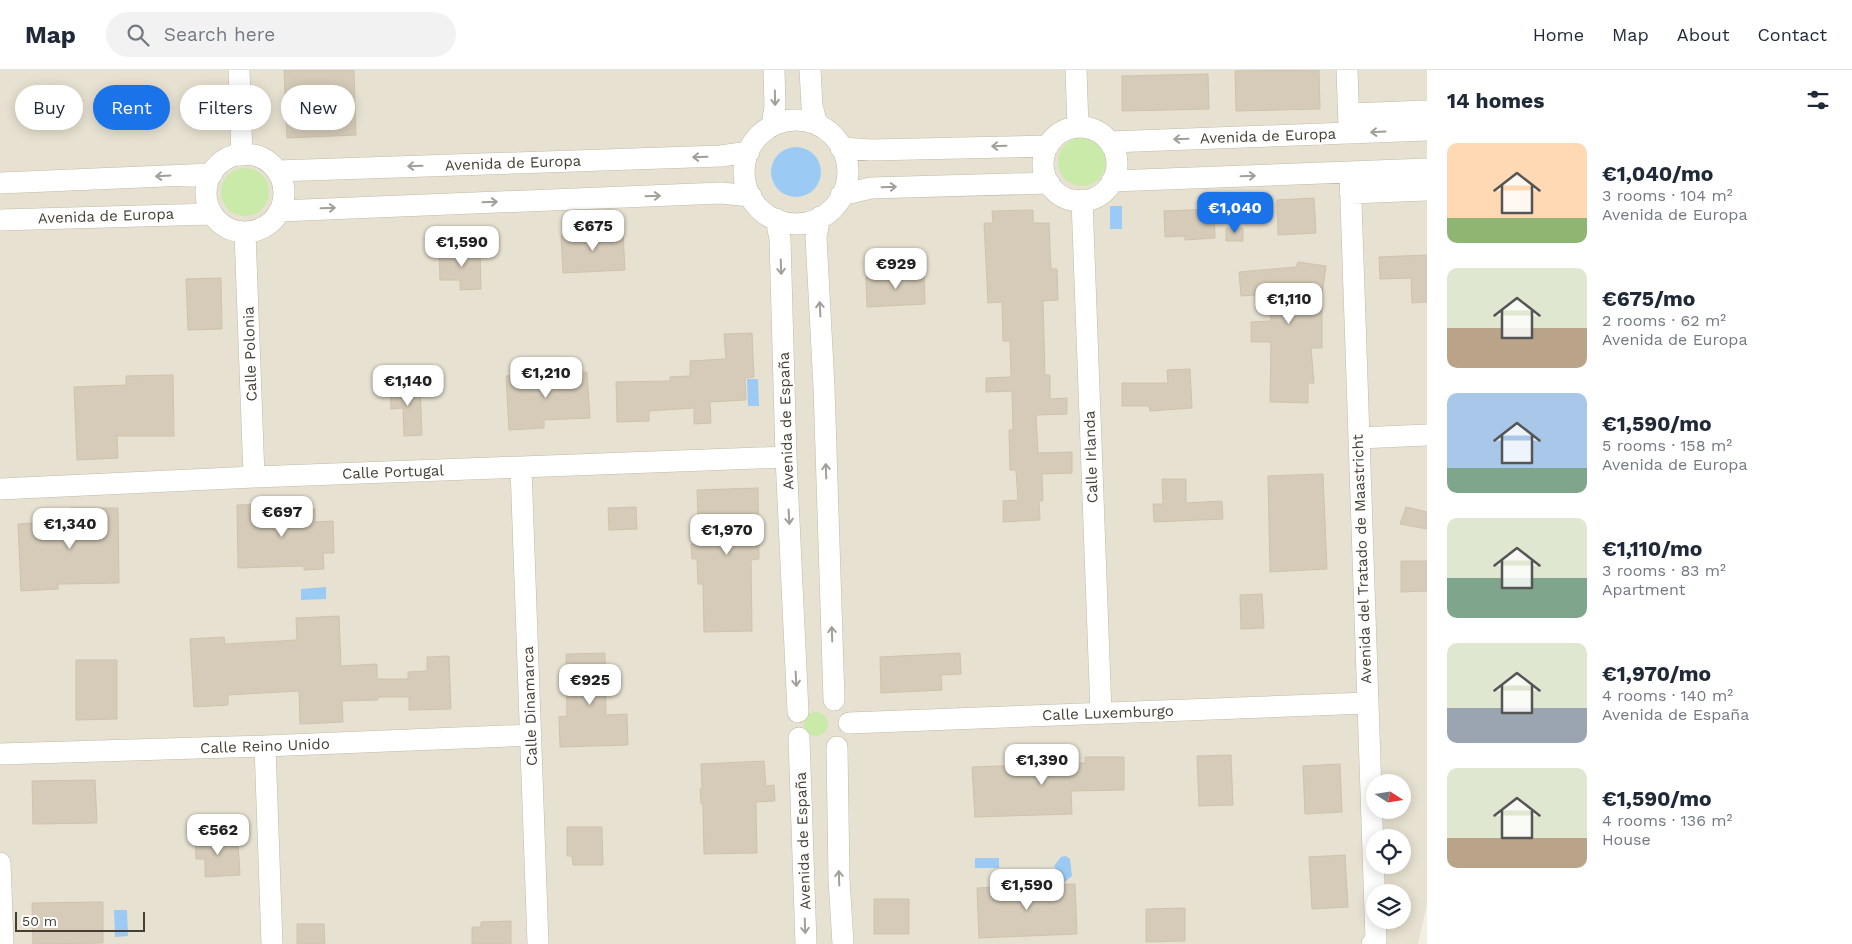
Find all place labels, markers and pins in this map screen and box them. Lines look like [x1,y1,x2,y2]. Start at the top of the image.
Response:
pin: €1,040 [1194,191,1276,234]
pin: €675 [563,210,623,252]
pin: €1,590 [421,226,503,268]
pin: €929 [866,248,926,290]
pin: €1,110 [1248,282,1330,325]
pin: €1,210 [505,356,587,399]
pin: €1,140 [367,364,449,407]
pin: €697 [252,496,312,538]
pin: €1,340 [29,508,111,550]
pin: €1,970 [686,514,768,556]
pin: €925 [560,664,620,706]
pin: €1,390 [1001,744,1083,786]
pin: €562 [188,814,248,856]
pin: €1,590 [986,868,1068,911]

